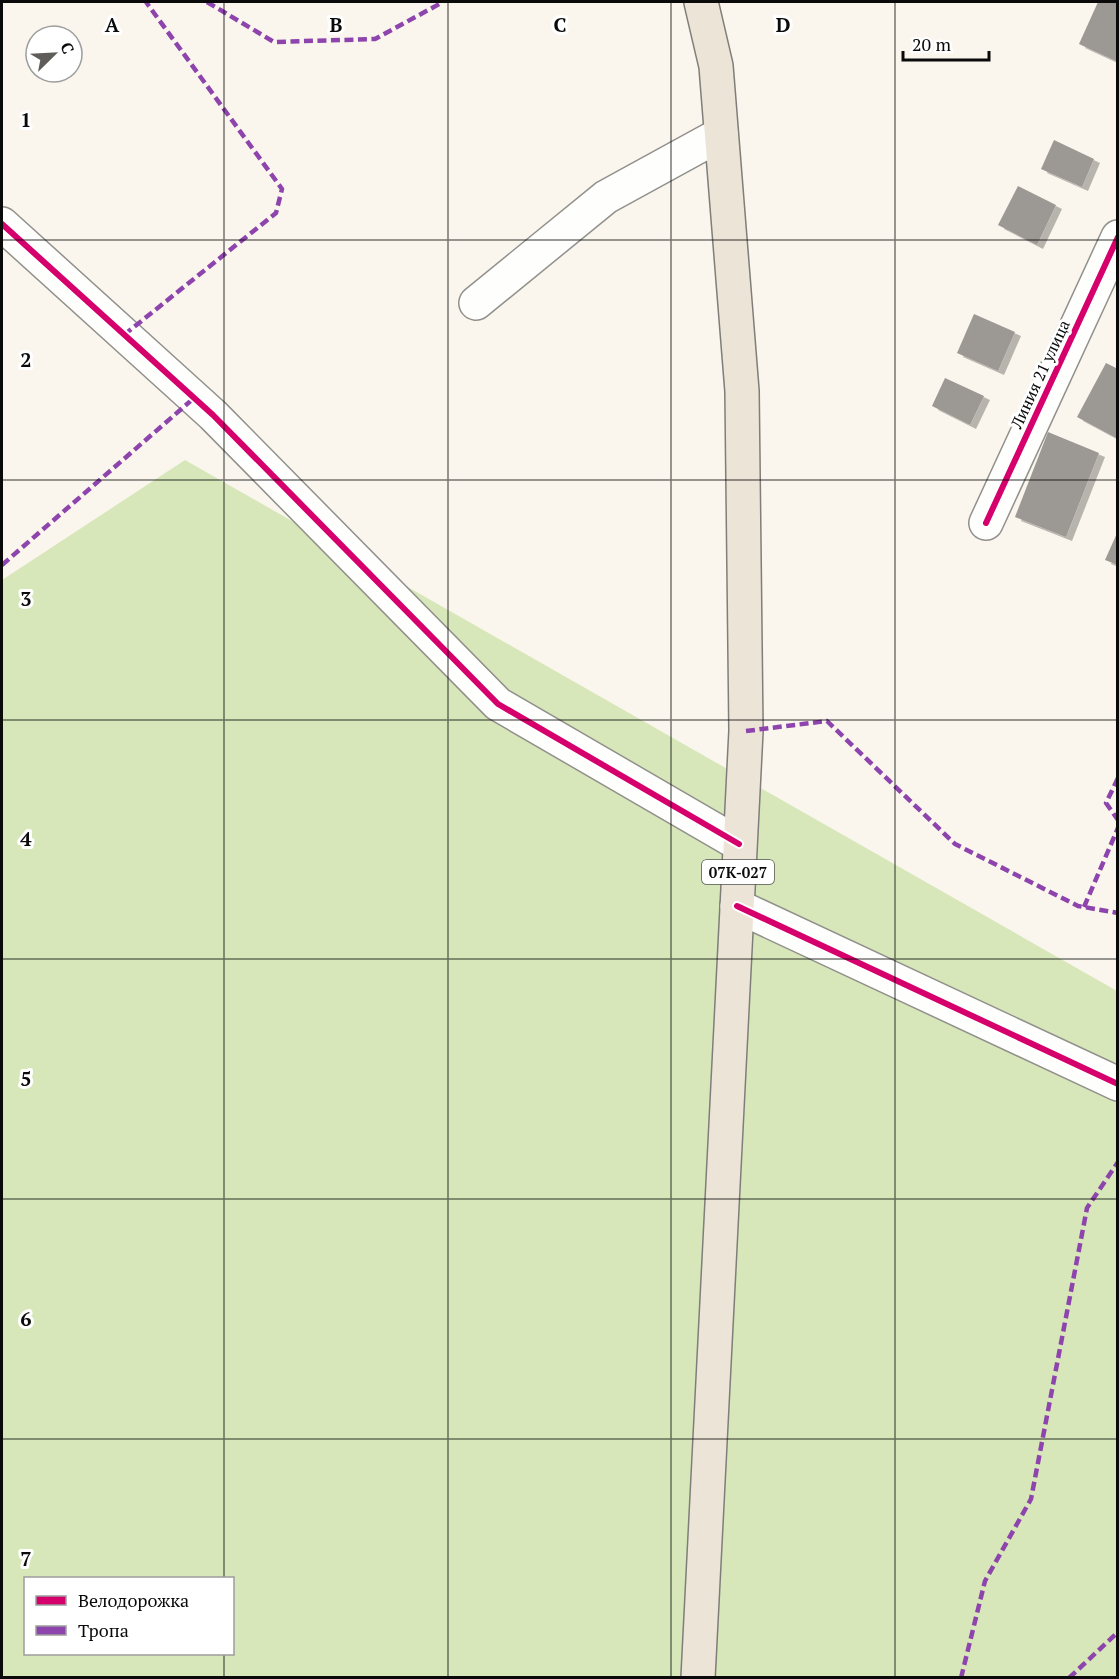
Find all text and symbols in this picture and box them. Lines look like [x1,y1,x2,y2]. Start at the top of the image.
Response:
text: A [105,11,120,38]
text: B [330,11,343,38]
text: C [553,11,567,38]
text: D [776,11,790,38]
north arrow [24,24,84,84]
scale bar [903,24,988,62]
text: 20 m [912,32,952,56]
text: С [56,39,80,57]
text: 1 [20,106,32,133]
street label: Линия 21 улица [1005,316,1075,433]
text: 2 [20,346,32,373]
text: 3 [20,585,32,612]
text: 4 [20,825,32,852]
road number: 07К-027 [702,860,774,884]
text: 5 [20,1065,32,1092]
text: 6 [20,1305,32,1332]
text: 7 [20,1545,32,1572]
legend [24,1577,234,1655]
text: Велодорожка [78,1588,189,1612]
text: Тропа [78,1618,129,1642]

